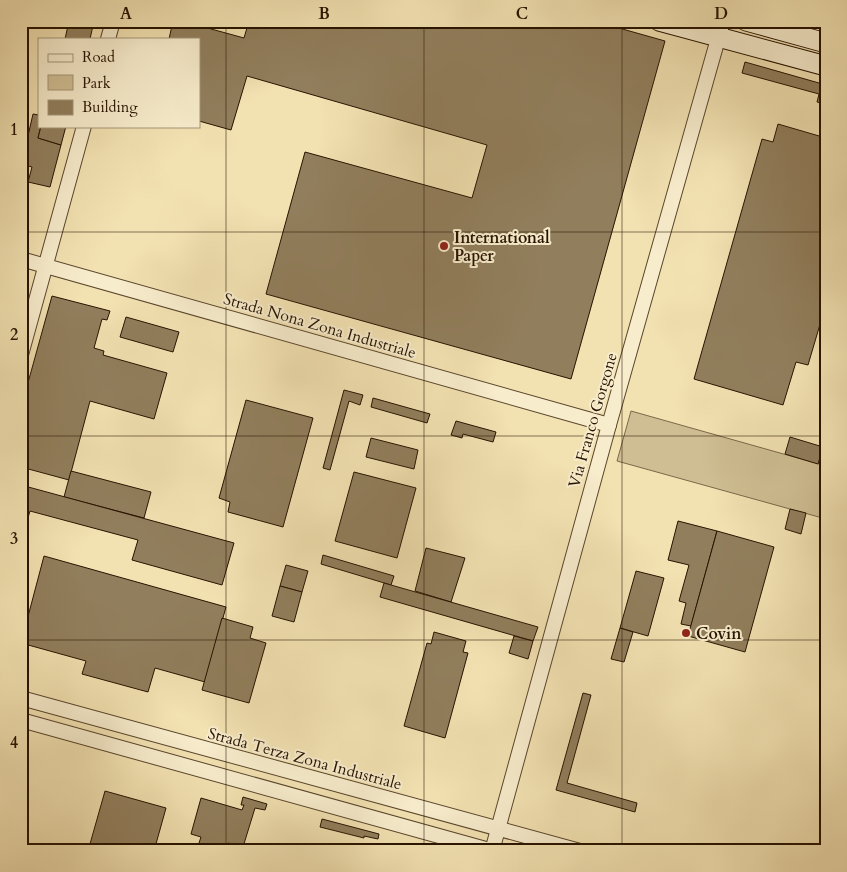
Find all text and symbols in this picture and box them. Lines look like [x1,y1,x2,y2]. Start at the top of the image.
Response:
text: A [120,3,132,25]
text: B [318,3,330,25]
text: C [516,3,528,25]
text: D [714,3,728,25]
legend [38,38,200,128]
text: Road [82,47,115,67]
text: Park [82,73,111,93]
text: Building [82,97,138,117]
text: 1 [10,119,18,141]
place label: International Paper [454,227,550,267]
marker: International Paper [438,240,450,252]
street label: Strada Nona Zona Industriale [221,288,419,364]
text: 2 [10,324,18,346]
street label: Via Franco Gorgone [563,350,623,490]
text: 3 [10,528,18,550]
place label: Covin [696,623,742,645]
marker: Covin [680,627,692,639]
street label: Strada Terza Zona Industriale [205,722,404,795]
text: 4 [10,732,18,754]

